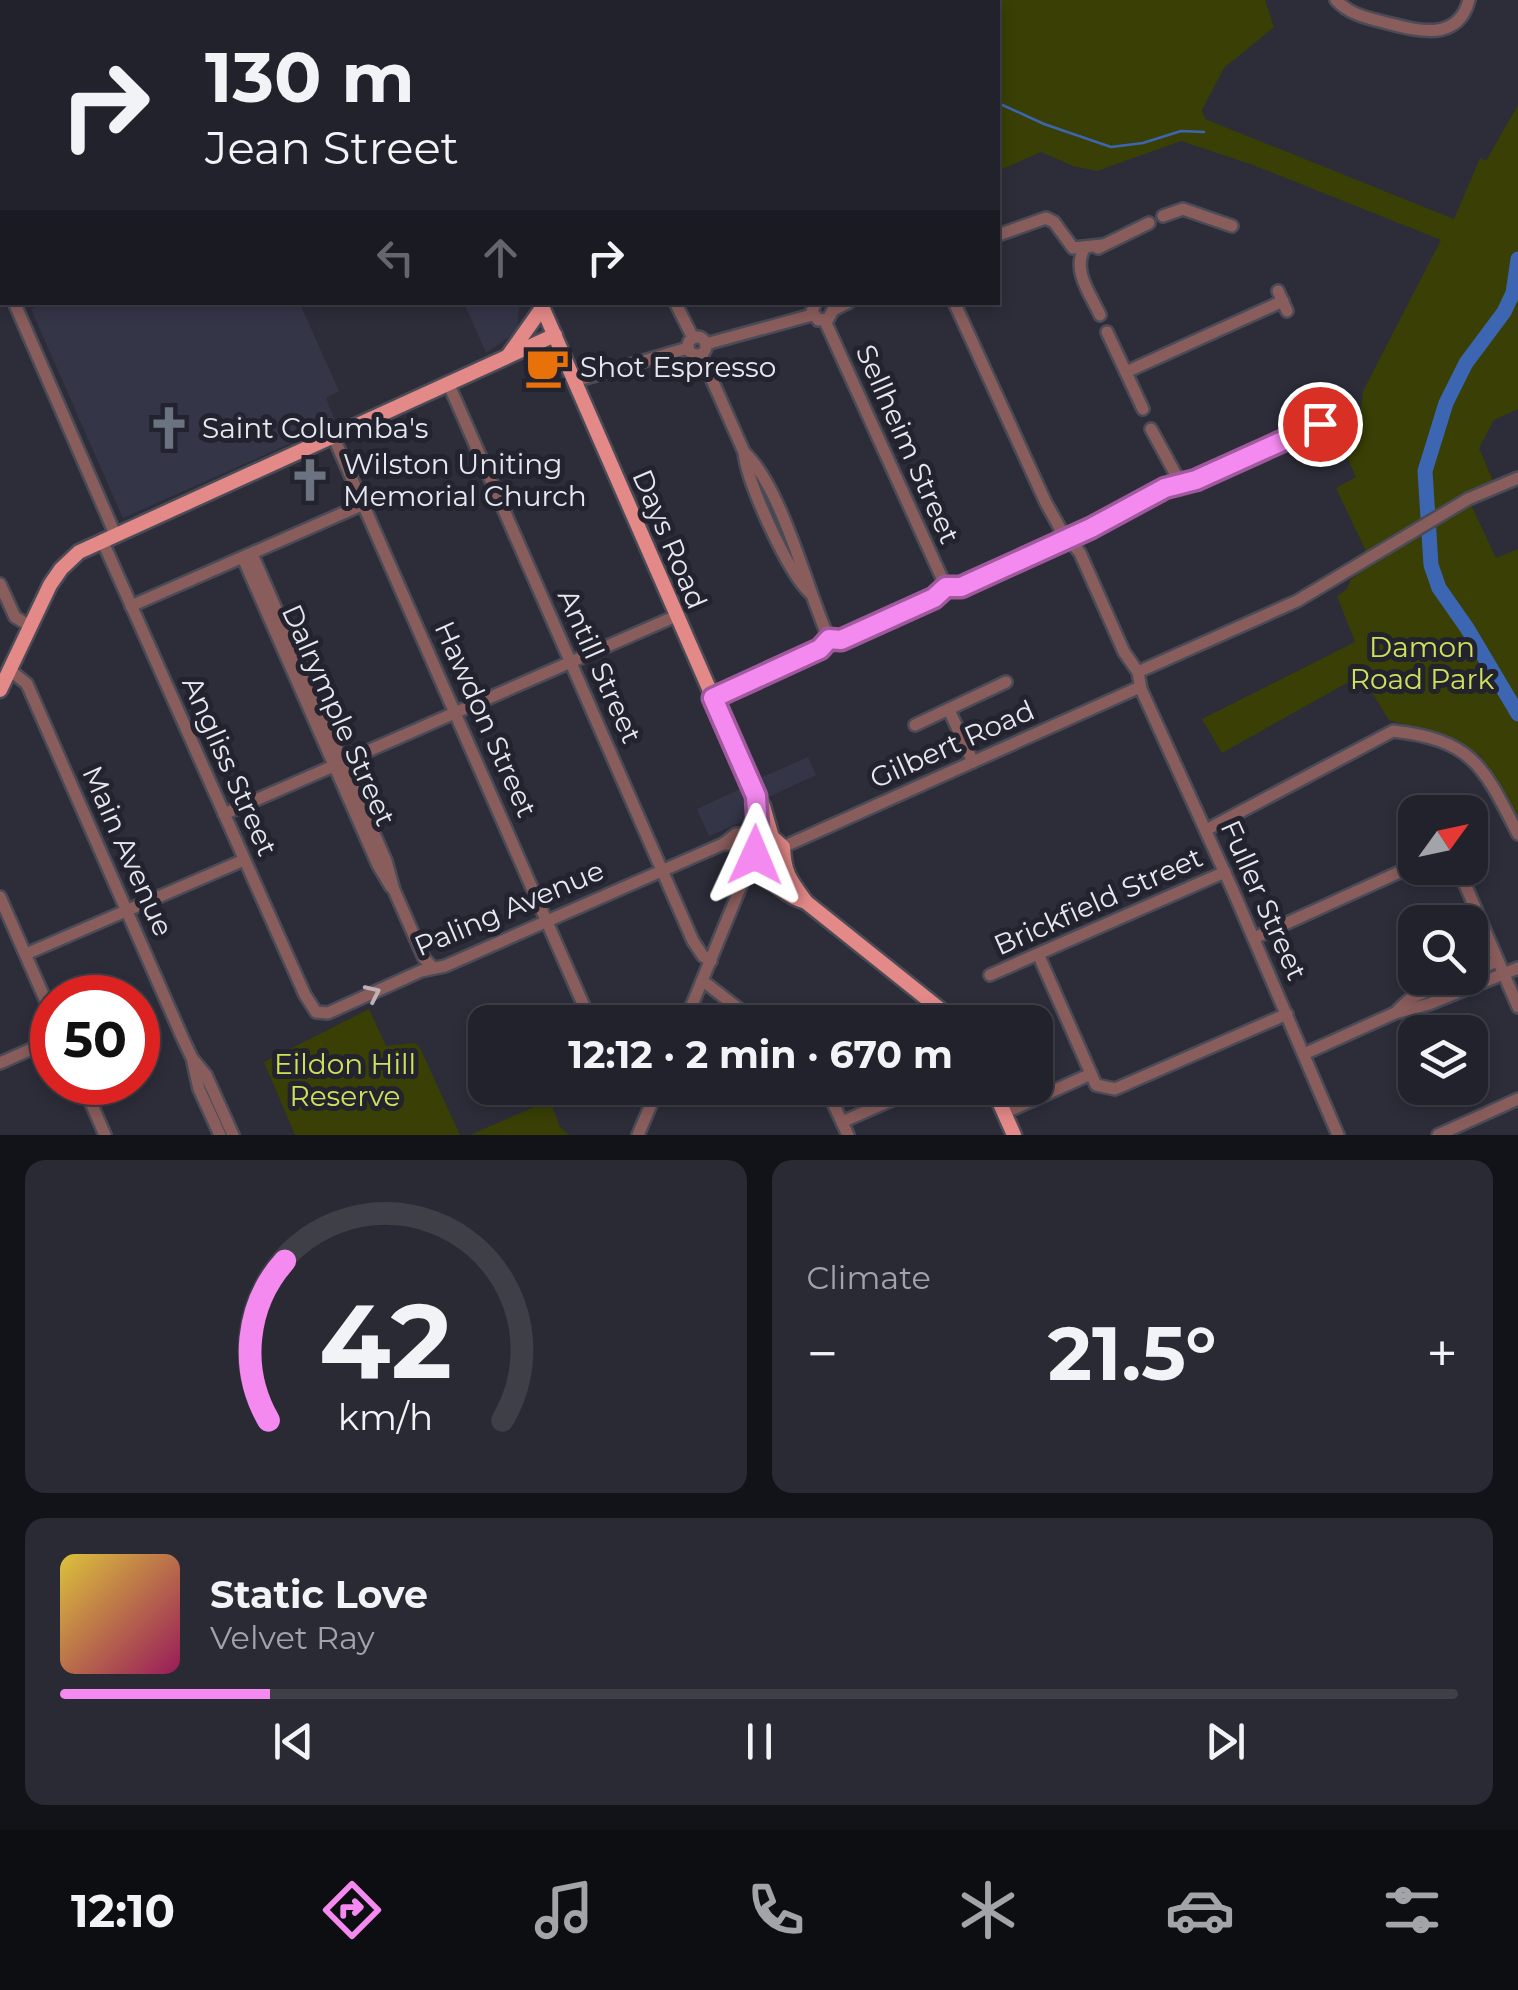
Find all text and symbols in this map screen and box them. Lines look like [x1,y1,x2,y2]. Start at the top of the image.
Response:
text: 130 m [205,34,415,120]
icon: right [40,40,170,170]
text: Jean Street [205,120,459,175]
icon: left [368,230,423,285]
icon: ahead [473,230,528,285]
icon: right [578,230,633,285]
street label: Sellheim Street [849,339,967,549]
cafe icon: Shot Espresso [523,343,571,391]
place label: Shot Espresso [580,350,776,384]
pin [1278,382,1363,467]
icon: arrive [1293,397,1348,452]
church icon: Saint Columba's [145,404,193,452]
place label: Saint Columba's [202,411,428,445]
place label: Wilston Uniting Memorial Church [343,447,587,513]
church icon: Wilston Uniting Memorial Church [286,456,334,504]
street label: Days Road [625,464,715,614]
street label: Antill Street [551,584,649,748]
street label: Dalrymple Street [275,599,403,831]
street label: Hawdon Street [428,616,544,822]
park label: Damon Road Park [1350,630,1495,696]
street label: Angliss Street [175,671,285,861]
street label: Gilbert Road [865,693,1039,795]
street label: Main Avenue [75,761,181,941]
north arrow [1398,795,1488,885]
map controls [1398,795,1488,1105]
position arrow [703,803,807,907]
street label: Fuller Street [1214,815,1314,985]
street label: Brickfield Street [989,840,1207,962]
street label: Paling Avenue [409,853,609,963]
button: search [1398,905,1488,995]
speed limit sign: 50 [30,975,160,1105]
one-way arrow [363,985,381,1005]
button: layers [1398,1015,1488,1105]
text: 12:12 · 2 min · 670 m [568,1031,953,1078]
park label: Eildon Hill Reserve [274,1047,416,1113]
text: Climate [807,1258,931,1297]
text: 42 [319,1277,452,1404]
text: 21.5° [1048,1307,1217,1399]
text: − [807,1320,838,1387]
text: + [1426,1320,1458,1387]
text: km/h [338,1395,433,1439]
text: Static Love [210,1571,428,1618]
text: Velvet Ray [210,1618,375,1657]
icon: previous [266,1714,321,1769]
icon: pause [732,1714,787,1769]
icon: next [1198,1714,1253,1769]
icon: directions [317,1875,387,1945]
icon: music [529,1875,599,1945]
icon: phone [741,1875,811,1945]
icon: climate [953,1875,1023,1945]
icon: car [1165,1875,1235,1945]
icon: filters [1377,1875,1447,1945]
text: 12:10 [71,1883,175,1938]

